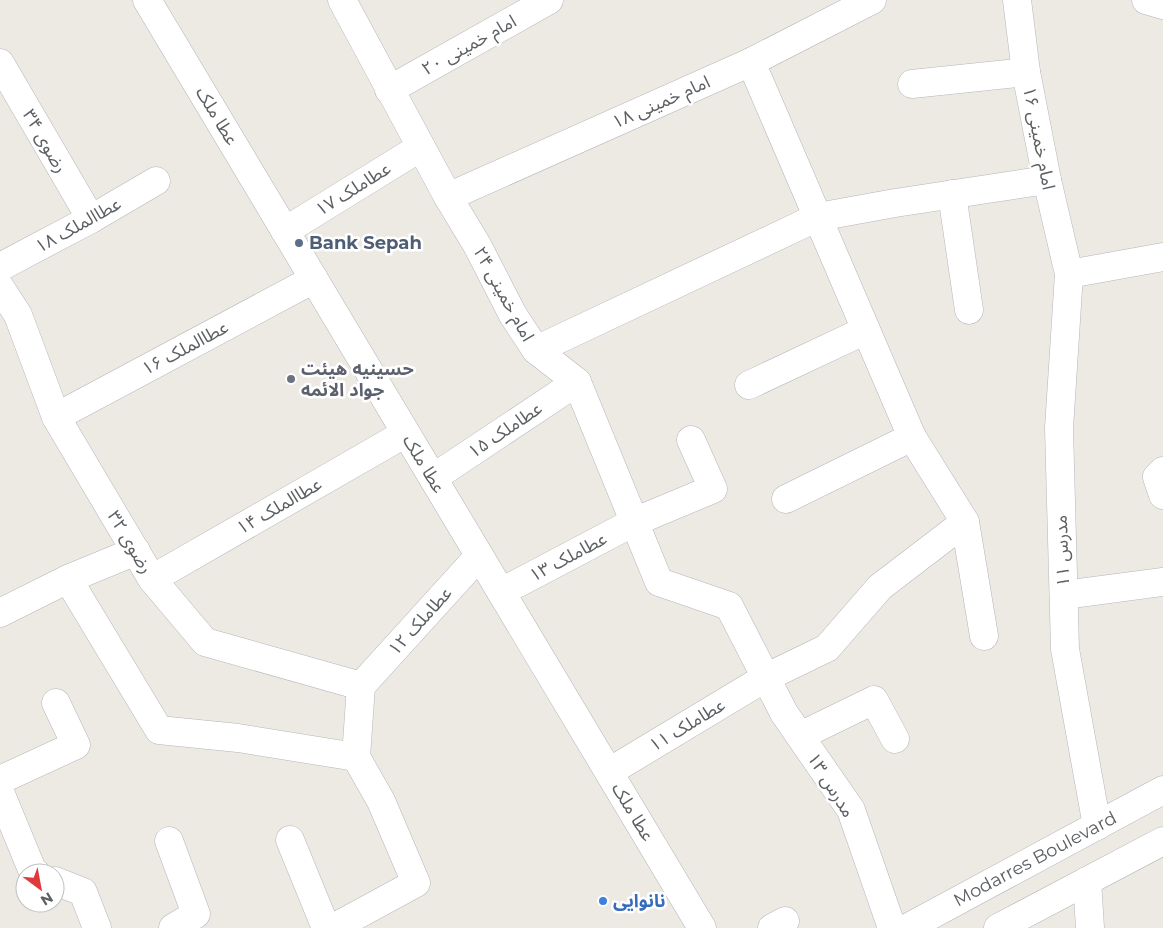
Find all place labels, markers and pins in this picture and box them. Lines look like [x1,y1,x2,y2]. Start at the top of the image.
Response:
place label: Bank Sepah [309,232,422,254]
marker: Bank Sepah [293,237,305,249]
place label: حسینیه هیئت جواد الائمه [301,358,414,401]
marker: حسینیه هیئت جواد الائمه [285,373,297,385]
place label: نانوایی [613,890,665,912]
marker: نانوایی [597,895,609,907]

